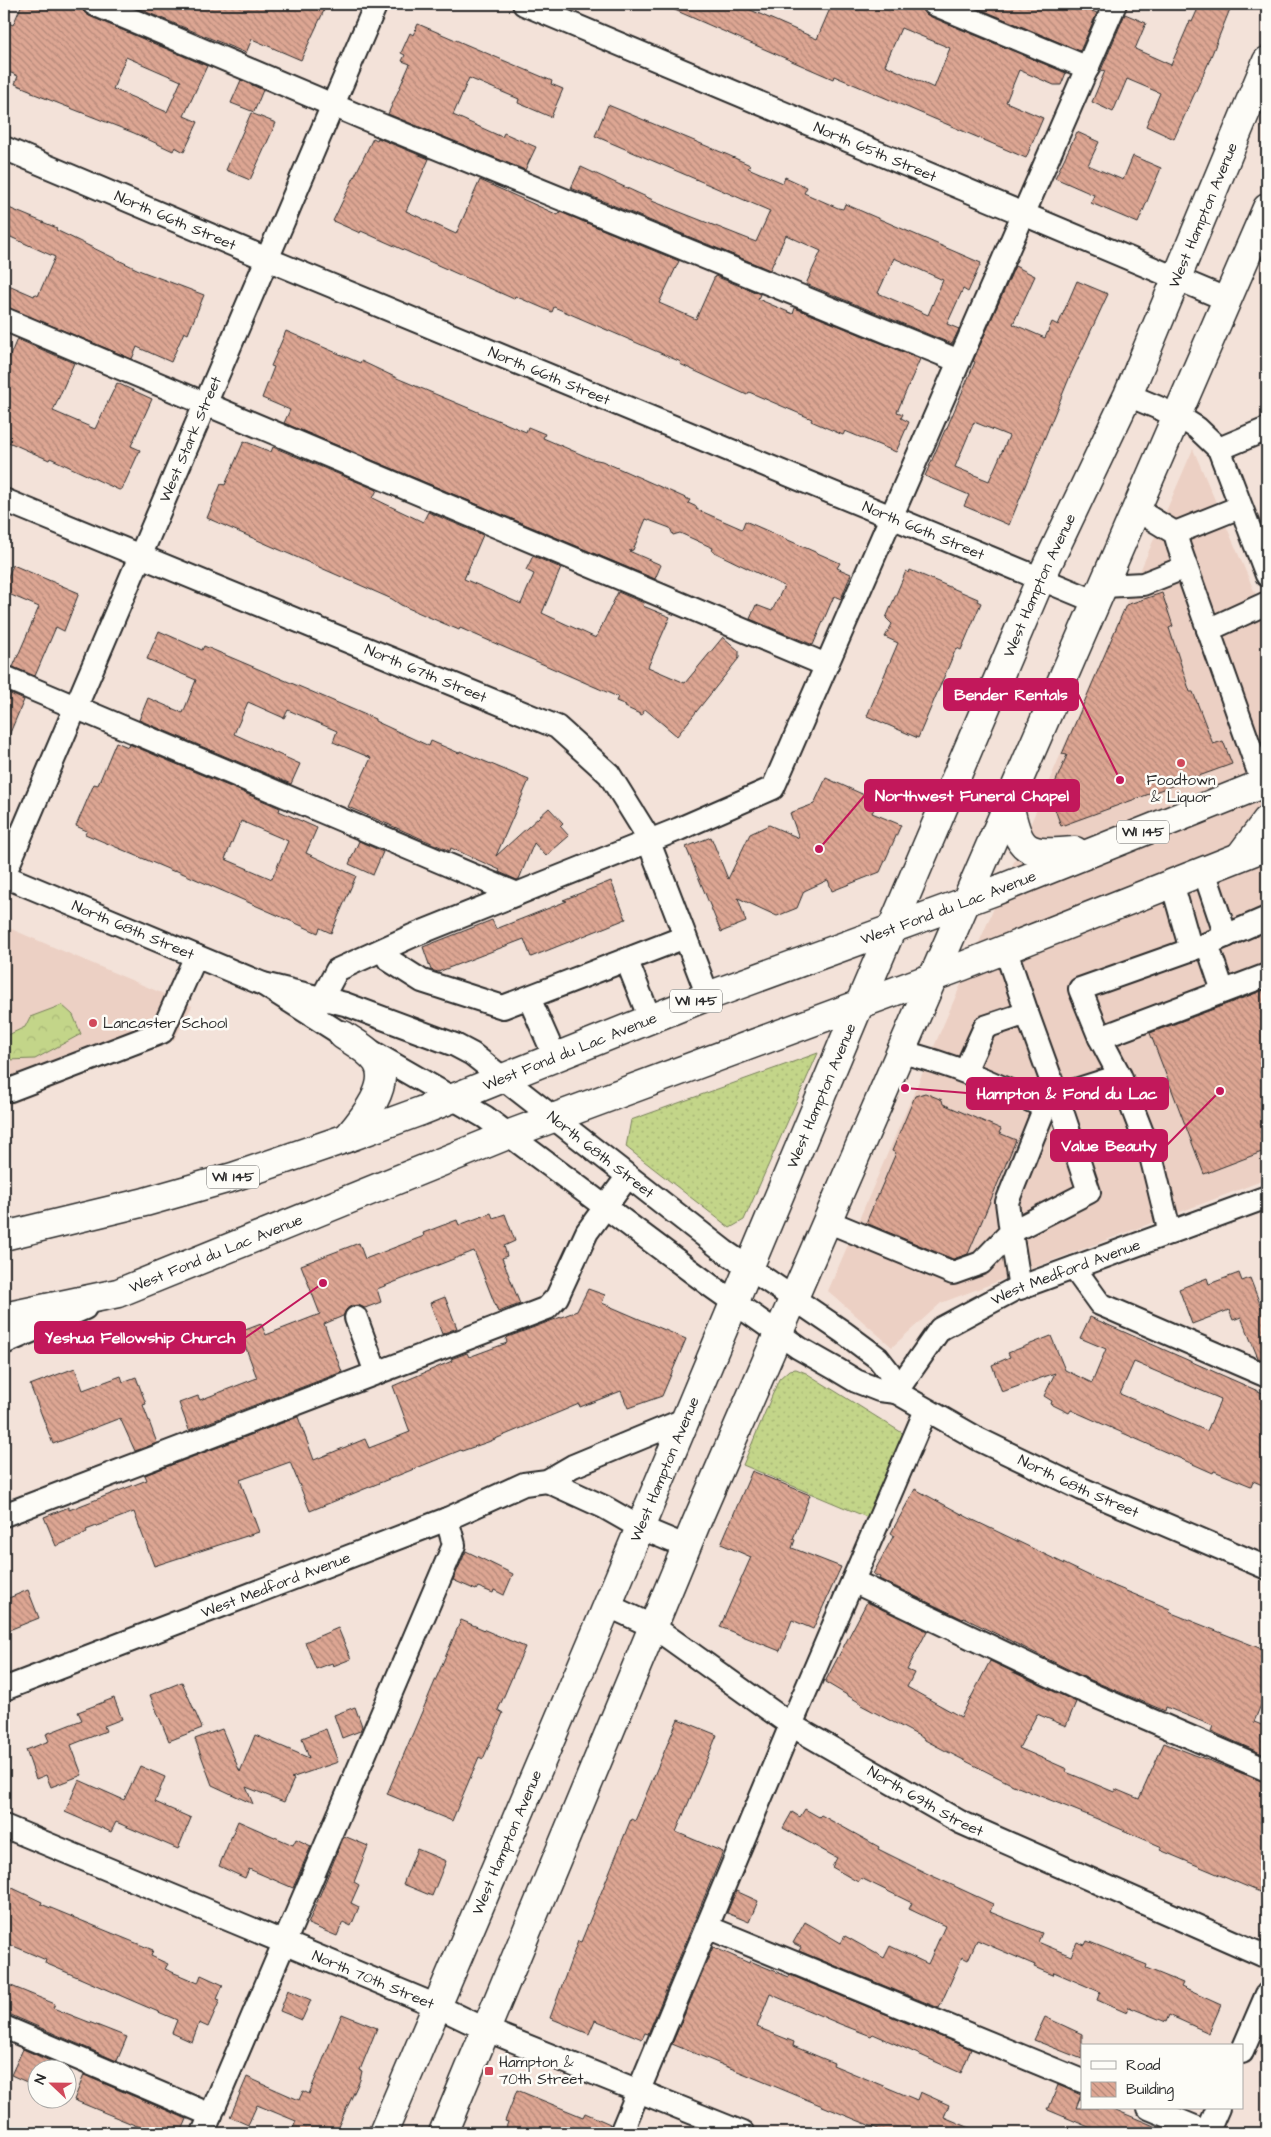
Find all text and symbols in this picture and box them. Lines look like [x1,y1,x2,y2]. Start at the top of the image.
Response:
street label: North 65th Street [811,116,940,187]
street label: West Hampton Avenue [1163,139,1242,291]
street label: North 66th Street [111,185,239,255]
street label: North 66th Street [485,341,614,410]
street label: West Stark Street [154,373,226,505]
street label: North 66th Street [859,496,988,565]
street label: West Hampton Avenue [998,510,1081,661]
street label: North 67th Street [362,639,490,708]
callout: Bender Rentals [944,679,1078,710]
text: Bender Rentals [954,684,1068,706]
marker: Foodtown & Liquor [1175,757,1187,769]
place label: Foodtown & Liquor [1146,770,1216,808]
callout: Northwest Funeral Chapel [865,780,1079,811]
text: Northwest Funeral Chapel [875,785,1069,807]
road number: WI 145 [1117,820,1169,844]
street label: West Fond du Lac Avenue [858,865,1039,950]
street label: North 68th Street [69,895,198,965]
road number: WI 145 [670,989,722,1012]
street label: West Fond du Lac Avenue [480,1007,660,1096]
place label: Lancaster School [103,1013,227,1034]
marker: Lancaster School [87,1017,99,1029]
street label: West Hampton Avenue [781,1020,861,1171]
callout: Hampton & Fond du Lac [967,1078,1168,1109]
text: Hampton & Fond du Lac [977,1083,1158,1105]
street label: North 68th Street [543,1106,659,1203]
callout: Value Beauty [1051,1130,1167,1161]
text: Value Beauty [1060,1135,1157,1158]
road number: WI 145 [207,1166,259,1188]
street label: West Fond du Lac Avenue [126,1209,306,1298]
street label: West Medford Avenue [987,1234,1143,1310]
callout: Yeshua Fellowship Church [35,1322,245,1353]
text: Yeshua Fellowship Church [45,1327,236,1349]
street label: West Hampton Avenue [625,1393,704,1545]
street label: North 68th Street [1015,1449,1142,1523]
street label: West Medford Avenue [198,1547,353,1623]
street label: North 69th Street [864,1761,987,1841]
street label: West Hampton Avenue [467,1767,547,1918]
street label: North 70th Street [309,1945,438,2014]
legend [1081,2044,1244,2110]
place label: Hampton & 70th Street [499,2052,583,2090]
text: Road [1126,2055,1161,2076]
north arrow [28,2060,78,2110]
marker: Hampton & 70th Street [483,2065,495,2077]
text: N [30,2071,52,2087]
text: Building [1126,2079,1174,2101]

